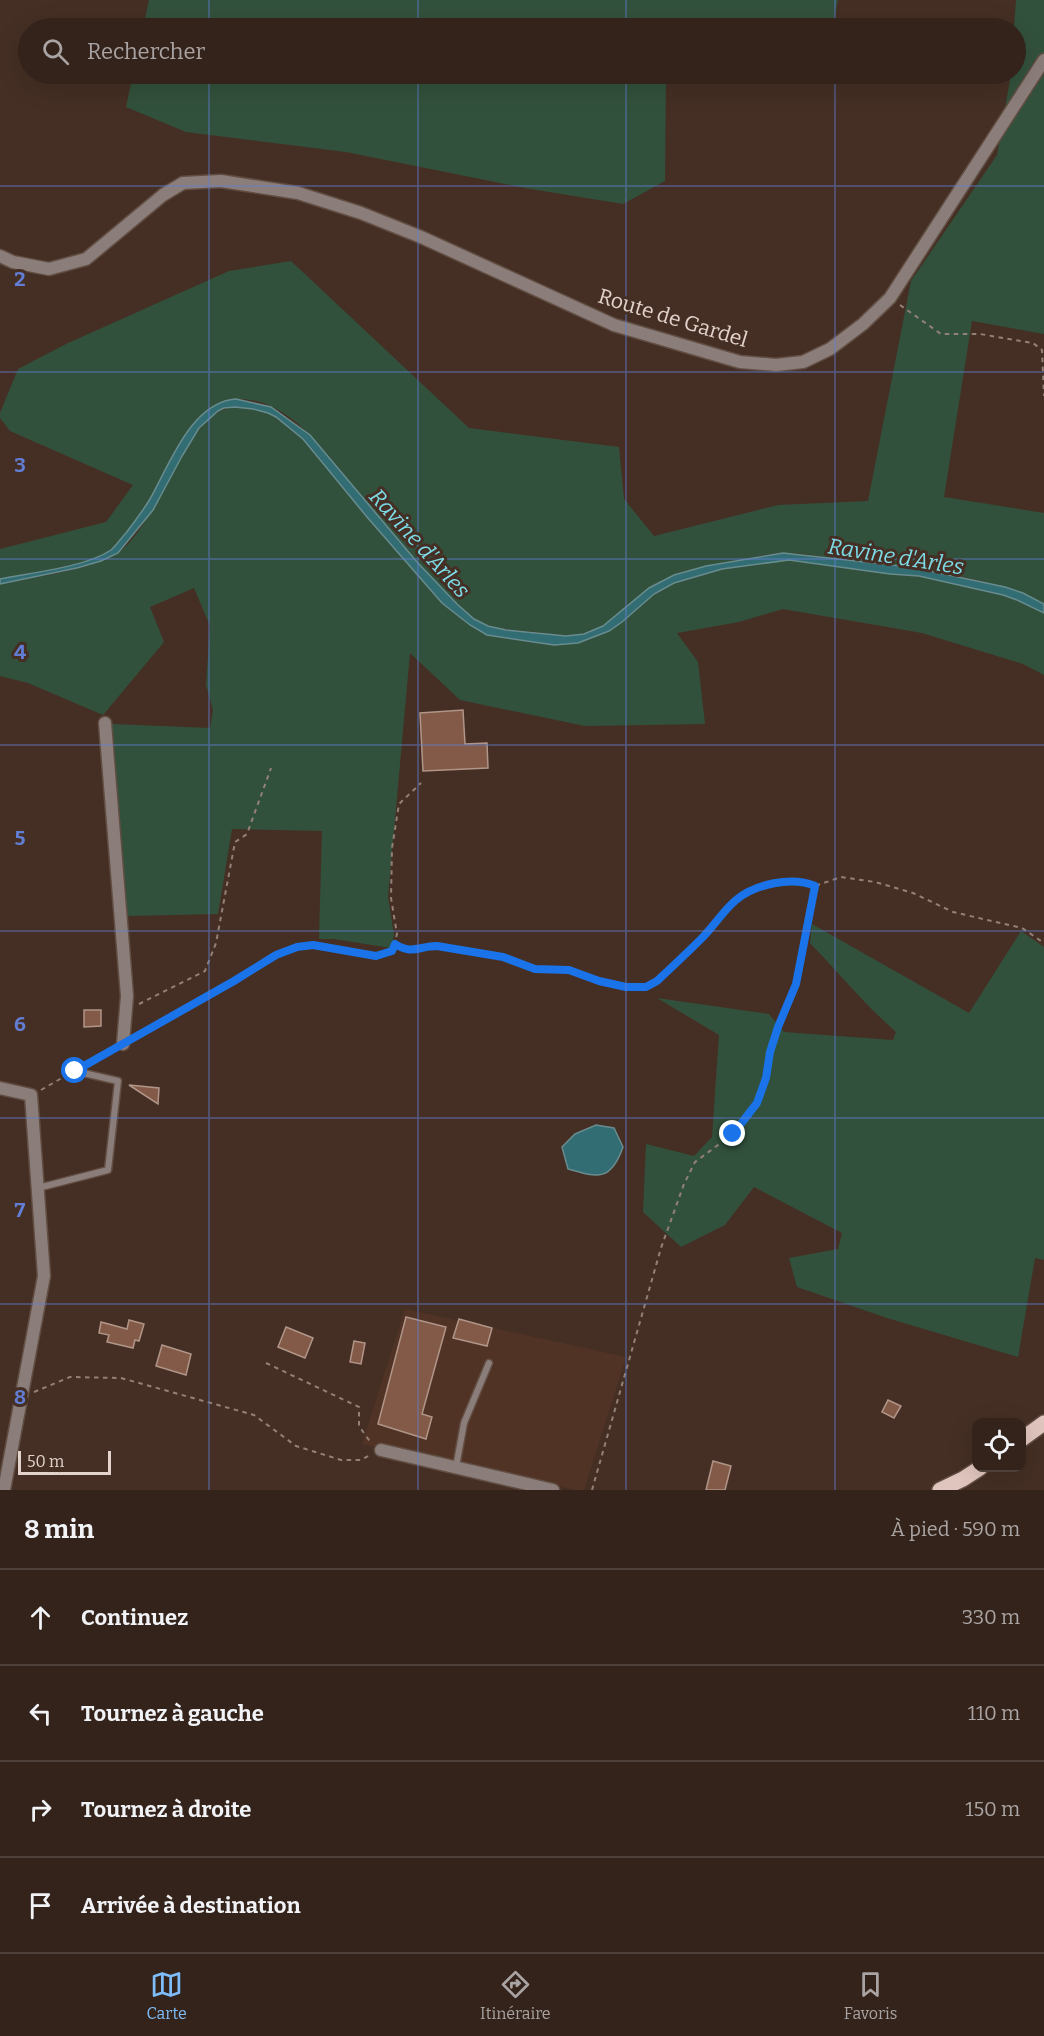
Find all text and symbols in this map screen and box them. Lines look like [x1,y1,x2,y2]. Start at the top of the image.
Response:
search box [18,18,1026,84]
icon: search [39,35,72,68]
text: Rechercher [87,38,205,65]
text: 2 [14,267,26,291]
street label: Route de Gardel [595,283,751,353]
text: 3 [14,453,26,477]
water label: Ravine d'Arles [364,483,476,603]
water label: Ravine d'Arles [826,532,966,581]
text: 4 [14,640,26,664]
text: 5 [15,826,26,850]
text: 6 [14,1012,26,1036]
route start [61,1057,87,1083]
route end [719,1120,745,1146]
text: 7 [15,1198,26,1222]
text: 8 [14,1385,26,1409]
map controls [972,1418,1026,1472]
button: locate [972,1418,1026,1472]
scale bar [18,1448,111,1476]
text: 50 m [27,1452,64,1471]
text: 8 min [24,1514,94,1545]
text: À pied · 590 m [891,1517,1020,1541]
icon: ahead [24,1601,57,1634]
text: Continuez [81,1604,188,1631]
text: 330 m [962,1605,1020,1629]
icon: left [24,1697,57,1730]
text: Tournez à gauche [81,1700,264,1727]
text: 110 m [968,1701,1020,1725]
icon: right [24,1793,57,1826]
text: Tournez à droite [81,1796,251,1823]
text: 150 m [965,1797,1020,1821]
icon: arrive [24,1889,57,1922]
text: Arrivée à destination [81,1892,301,1919]
tab: Carte [147,1968,187,2023]
tab: Itinéraire [480,1968,551,2023]
tab: Favoris [844,1968,897,2023]

